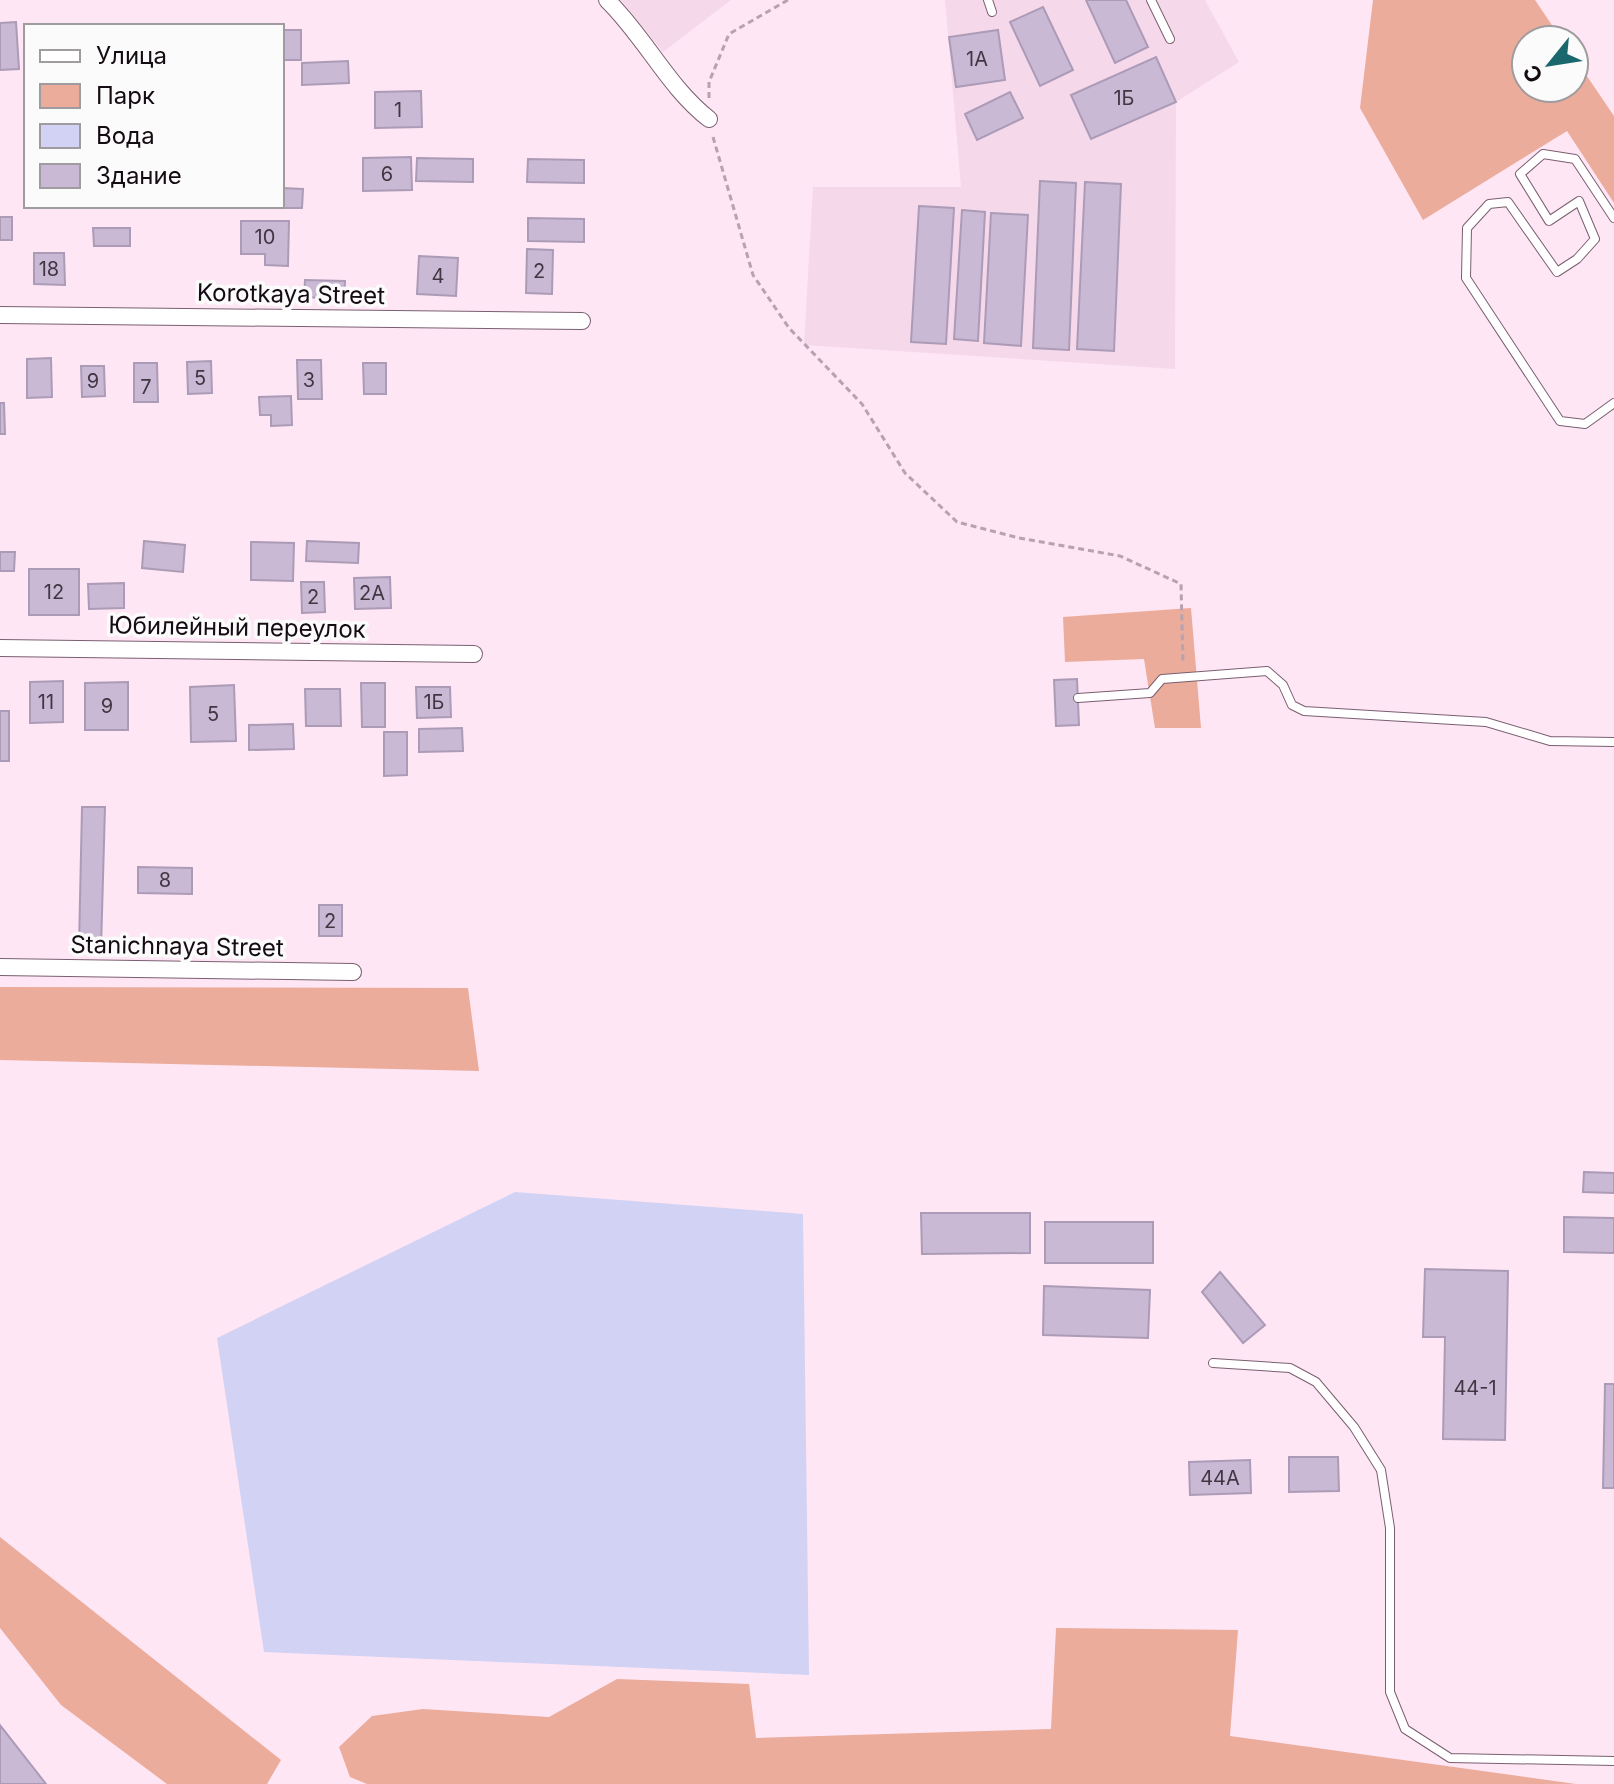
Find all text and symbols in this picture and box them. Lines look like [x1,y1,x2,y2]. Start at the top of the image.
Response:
legend [24,24,284,208]
north arrow [1510,24,1590,104]
text: Улица [96,41,167,70]
house number: 1А [966,47,988,71]
text: С [1517,60,1548,88]
text: Парк [96,81,155,110]
house number: 1Б [1113,86,1135,110]
house number: 1 [394,98,402,122]
text: Вода [96,121,155,150]
text: Здание [96,161,182,190]
house number: 6 [381,162,393,186]
house number: 10 [255,225,275,249]
house number: 18 [39,257,59,281]
house number: 2 [533,259,545,283]
house number: 4 [432,264,444,288]
street label: Korotkaya Street [197,278,385,310]
house number: 5 [194,366,206,390]
house number: 3 [303,368,315,392]
house number: 9 [87,369,99,393]
house number: 7 [140,375,152,399]
house number: 12 [44,580,64,604]
house number: 2А [359,581,385,605]
house number: 2 [307,585,319,609]
street label: Юбилейный переулок [108,610,366,644]
house number: 11 [38,690,54,714]
house number: 1Б [423,690,445,714]
house number: 9 [101,694,113,718]
house number: 5 [207,702,219,726]
house number: 8 [159,868,171,892]
house number: 2 [324,909,336,933]
street label: Stanichnaya Street [70,930,284,962]
house number: 44-1 [1453,1376,1497,1400]
house number: 44А [1200,1466,1240,1490]

